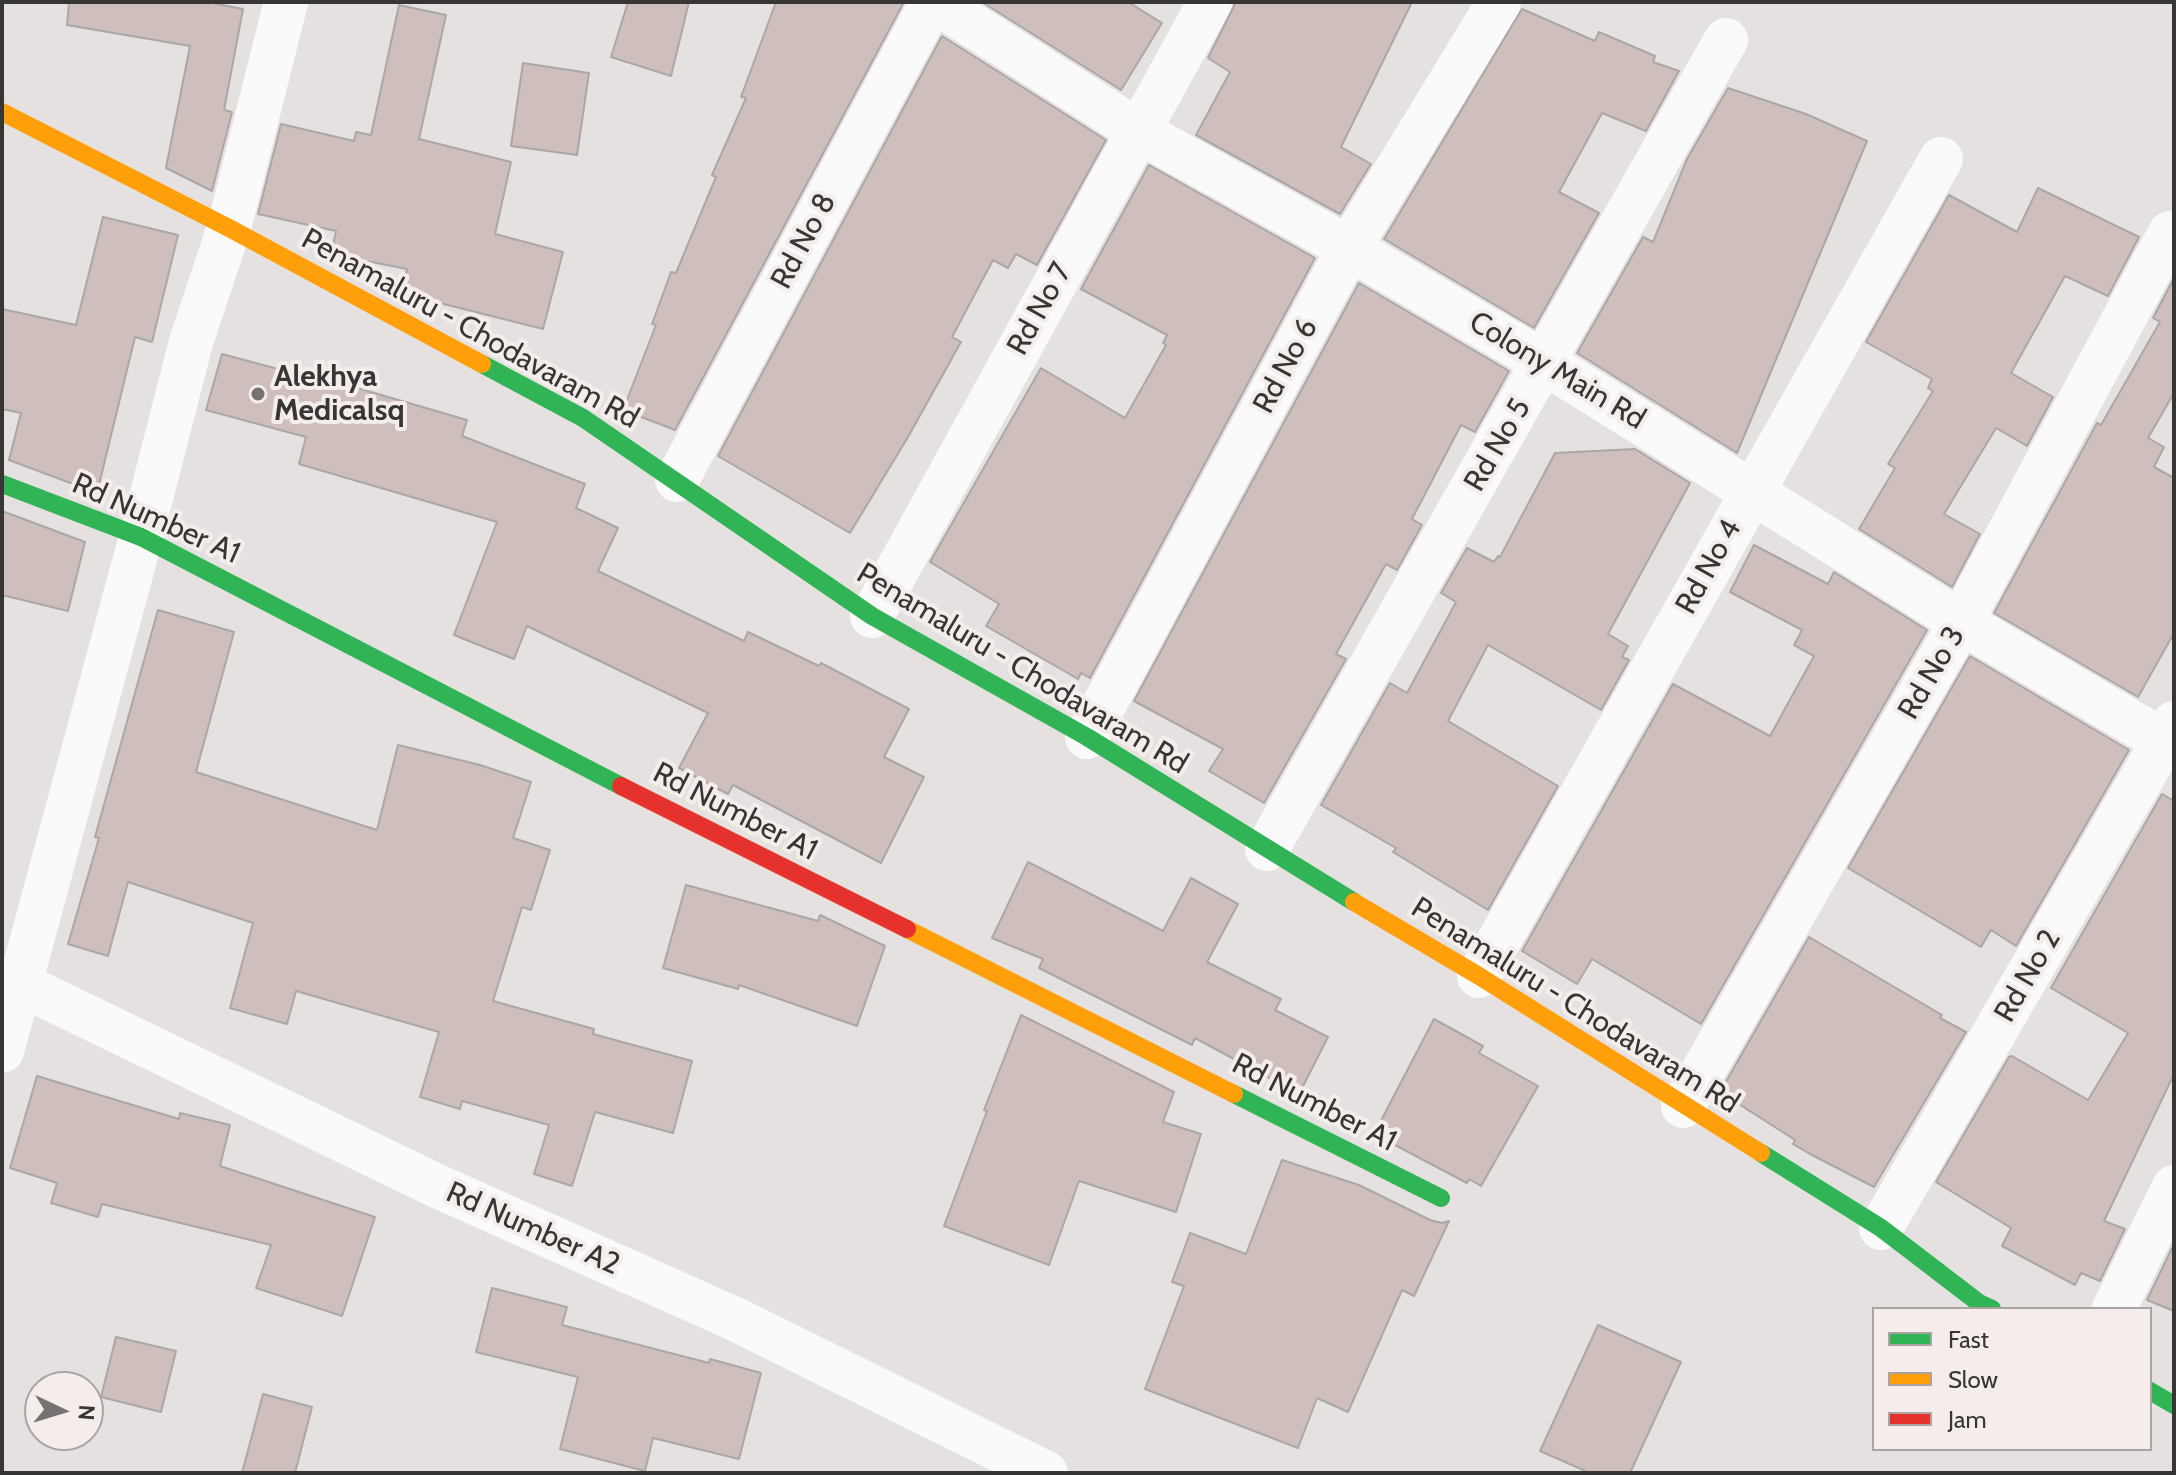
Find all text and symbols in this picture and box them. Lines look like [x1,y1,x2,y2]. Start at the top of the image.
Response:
street label: Rd No 8 [764,187,844,295]
street label: Penamaluru - Chodavaram Rd [295,221,645,437]
street label: Rd No 7 [1000,257,1080,361]
street label: Colony Main Rd [1462,304,1652,438]
street label: Rd No 6 [1246,313,1326,419]
place label: Alekhya Medicalsq [274,359,405,430]
marker: Alekhya Medicalsq [249,385,267,403]
street label: Rd No 5 [1457,392,1539,498]
street label: Rd Number A1 [67,466,245,572]
street label: Rd No 4 [1668,514,1750,620]
street label: Penamaluru - Chodavaram Rd [850,556,1194,782]
street label: Rd No 3 [1891,620,1973,726]
street label: Rd Number A1 [647,755,823,869]
street label: Penamaluru - Chodavaram Rd [1404,890,1746,1122]
street label: Rd No 2 [1987,923,2069,1029]
street label: Rd Number A1 [1226,1046,1402,1160]
street label: Rd Number A2 [441,1175,625,1283]
legend [1872,1307,2152,1451]
text: Fast [1948,1325,1989,1354]
text: Slow [1948,1365,1998,1394]
north arrow [24,1371,104,1451]
text: N [72,1404,100,1421]
text: Jam [1948,1405,1986,1434]

